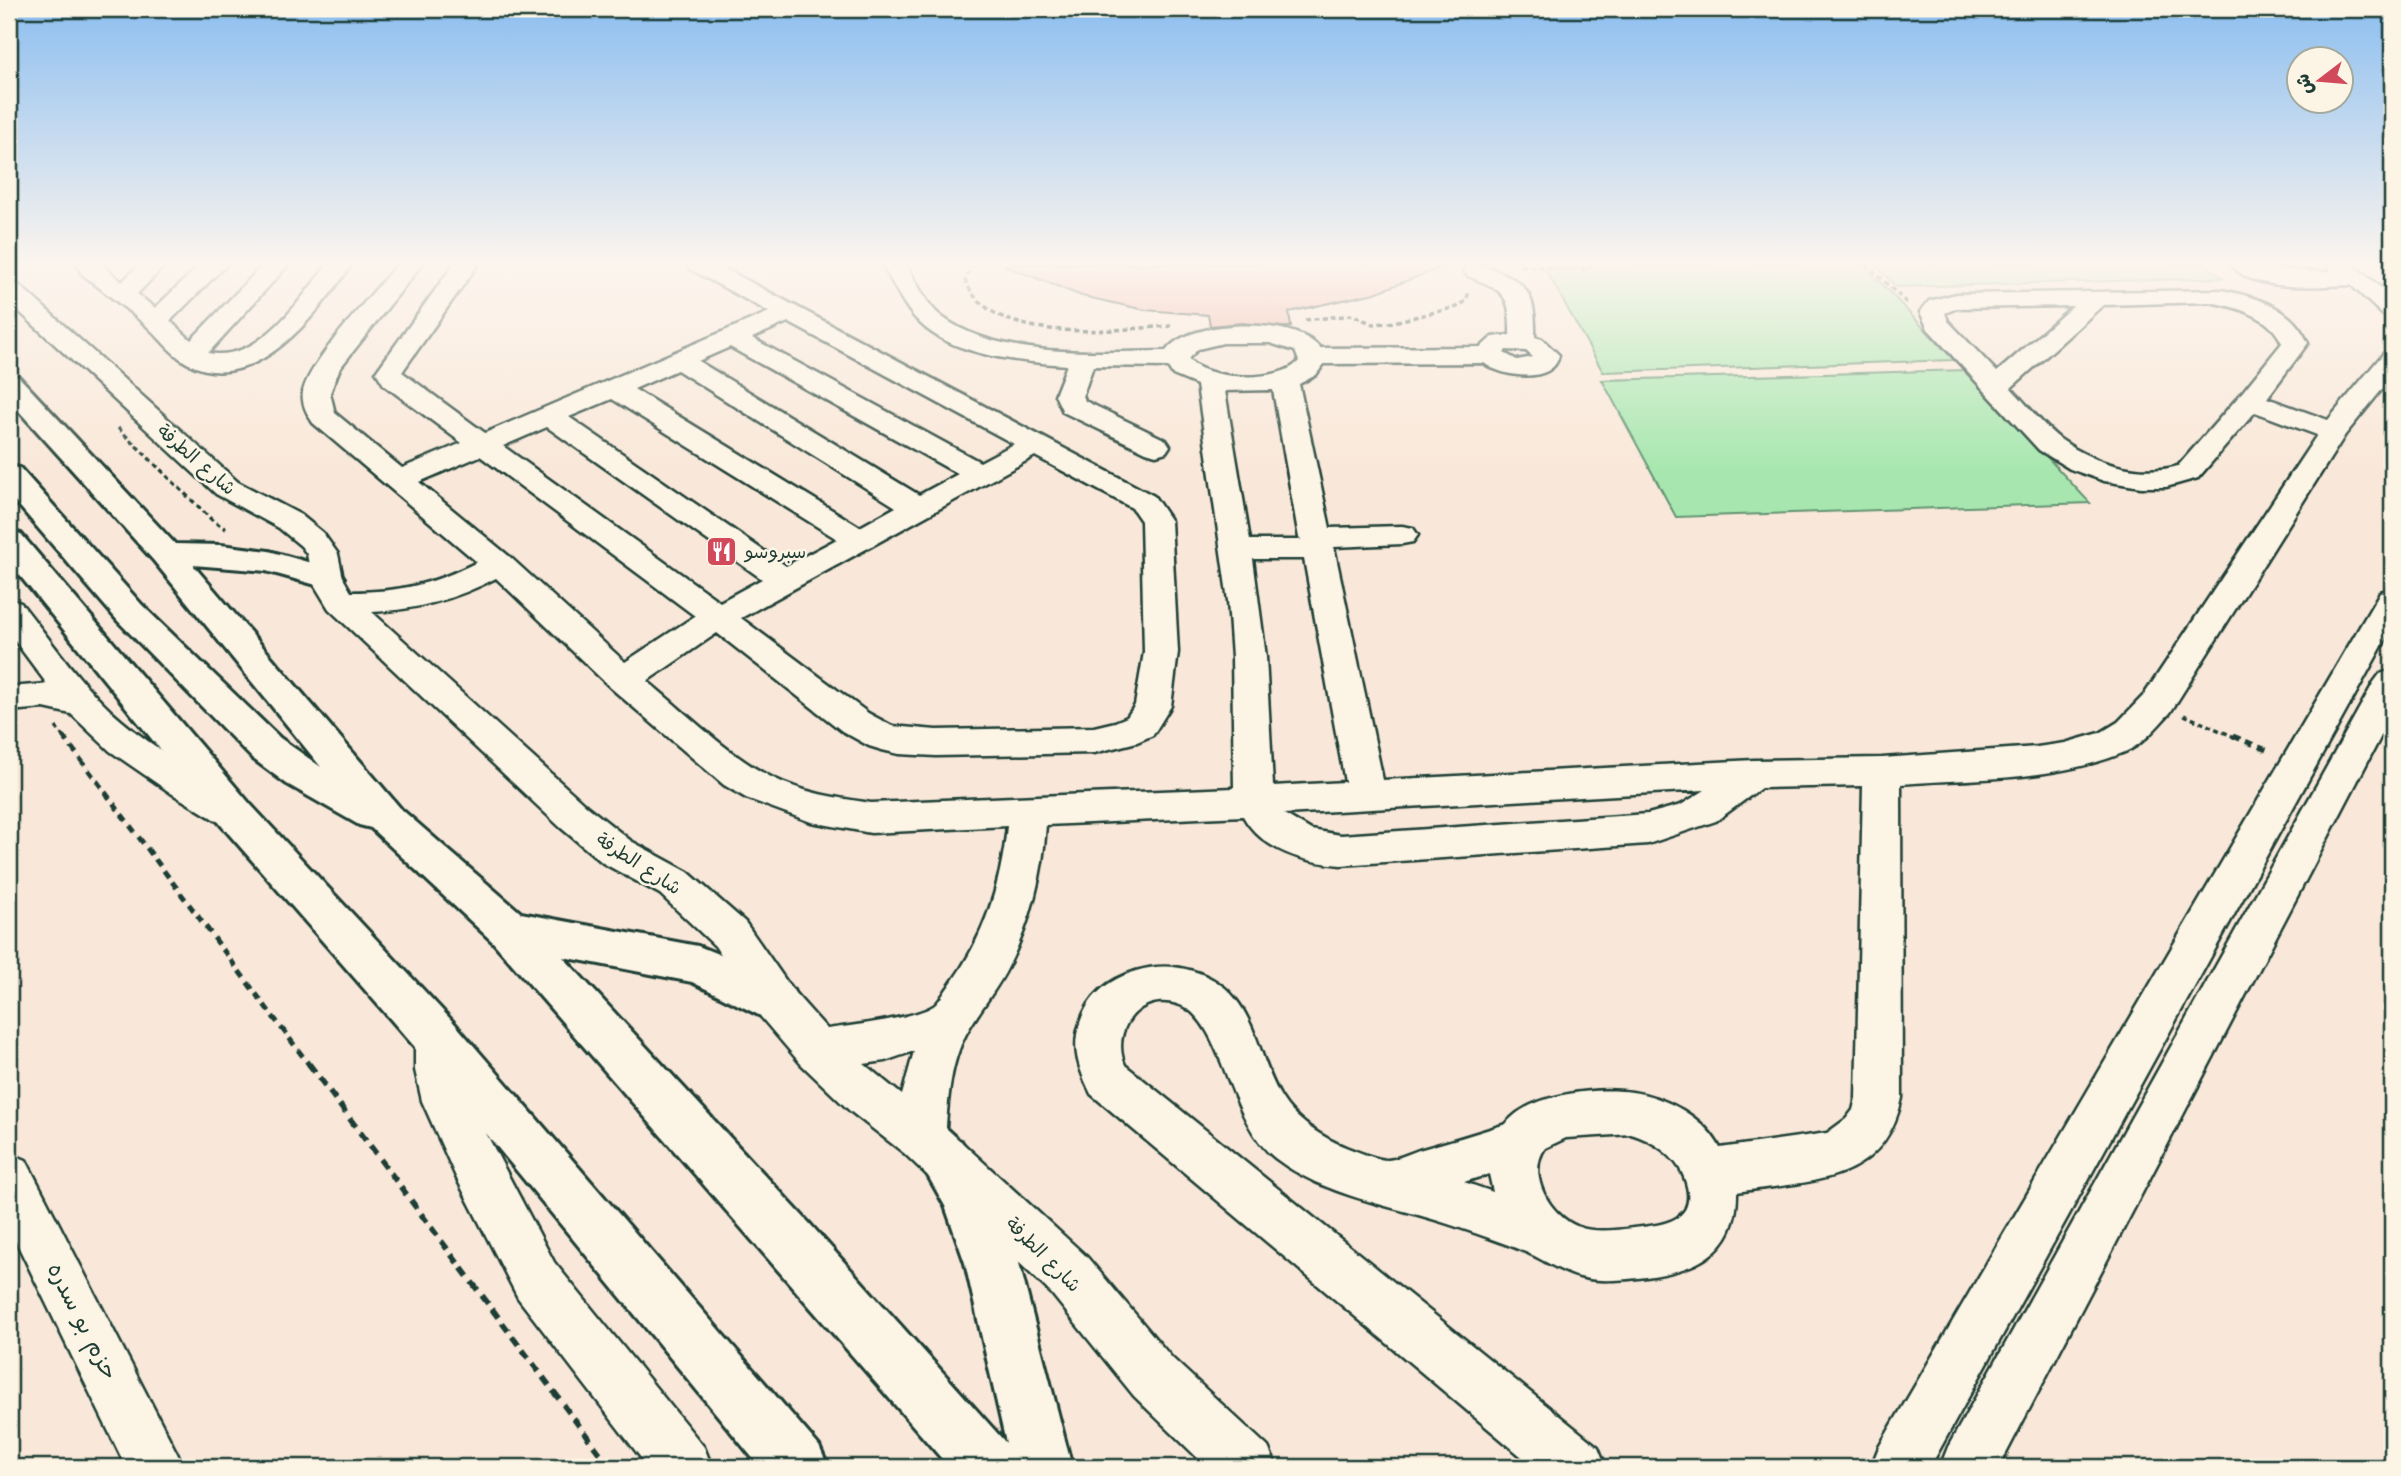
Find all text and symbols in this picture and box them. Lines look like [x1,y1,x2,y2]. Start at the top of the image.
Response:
north arrow [2286,46,2356,116]
text: ش [2288,70,2323,98]
street label: شارع الطرفة [149,417,242,504]
restaurant icon: سبروسو [705,534,739,568]
place label: سبروسو [743,538,806,568]
street label: شارع الطرفة [589,826,687,904]
street label: شارع الطرفة [998,1211,1087,1300]
street label: حزم بو سدره [36,1257,126,1387]

